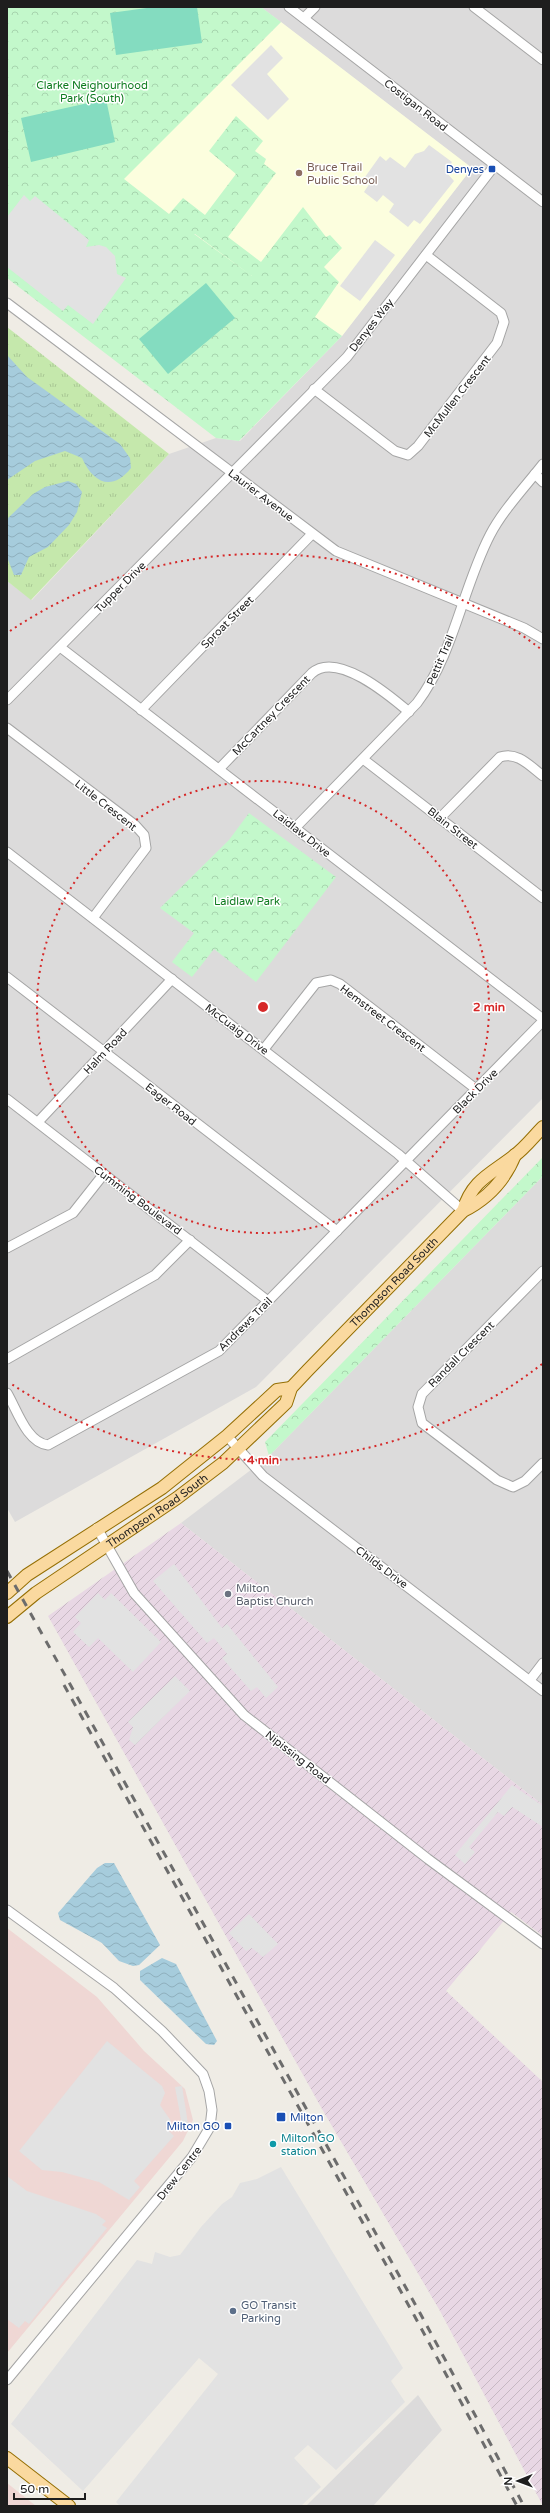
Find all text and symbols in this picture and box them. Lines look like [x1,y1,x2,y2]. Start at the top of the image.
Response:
street label: Costigan Road [381,77,450,134]
park label: Clarke Neighourhood Park (South) [36,79,148,105]
place label: Bruce Trail Public School [307,161,378,187]
place label: Denyes [446,163,484,176]
marker: Denyes [487,164,497,174]
marker: Bruce Trail Public School [294,168,304,178]
street label: Denyes Way [347,296,396,354]
street label: McMullen Crescent [421,353,494,440]
street label: Laurier Avenue [225,466,296,524]
street label: Tupper Drive [92,559,149,616]
street label: Sproat Street [198,593,256,651]
street label: Pettit Trail [424,633,457,687]
street label: McCartney Crescent [230,673,313,758]
street label: Little Crescent [72,777,139,834]
street label: Blain Street [425,805,480,852]
street label: Laidlaw Drive [270,807,333,860]
park label: Laidlaw Park [214,895,280,908]
street label: Hemstreet Crescent [337,982,428,1055]
centre of rings [256,1000,270,1014]
text: 2 min [473,1000,505,1014]
street label: McCuaig Drive [202,1001,271,1058]
street label: Halm Road [81,1026,130,1077]
street label: Black Drive [450,1066,501,1117]
street label: Eager Road [143,1080,199,1128]
street label: Cumming Boulevard [91,1163,184,1238]
street label: Thompson Road South [348,1235,441,1330]
street label: Andrews Trail [216,1295,275,1354]
street label: Randall Crescent [426,1319,497,1390]
text: 4 min [247,1453,279,1467]
street label: Thompson Road South [104,1471,210,1551]
street label: Childs Drive [353,1544,410,1591]
place label: Milton Baptist Church [236,1582,314,1608]
marker: Milton Baptist Church [223,1589,233,1599]
street label: Nipissing Road [263,1728,333,1787]
marker: Milton [275,2111,287,2123]
place label: Milton [290,2111,324,2124]
place label: Milton GO [166,2120,220,2133]
marker: Milton GO [223,2121,233,2131]
place label: Milton GO station [281,2132,335,2158]
marker: Milton GO station [268,2139,278,2149]
street label: Drew Centre [154,2144,204,2203]
place label: GO Transit Parking [241,2299,296,2325]
marker: GO Transit Parking [228,2306,238,2316]
north arrow [498,2461,538,2501]
scale bar [14,2475,85,2501]
text: N [502,2477,515,2486]
text: 50 m [20,2482,49,2496]

